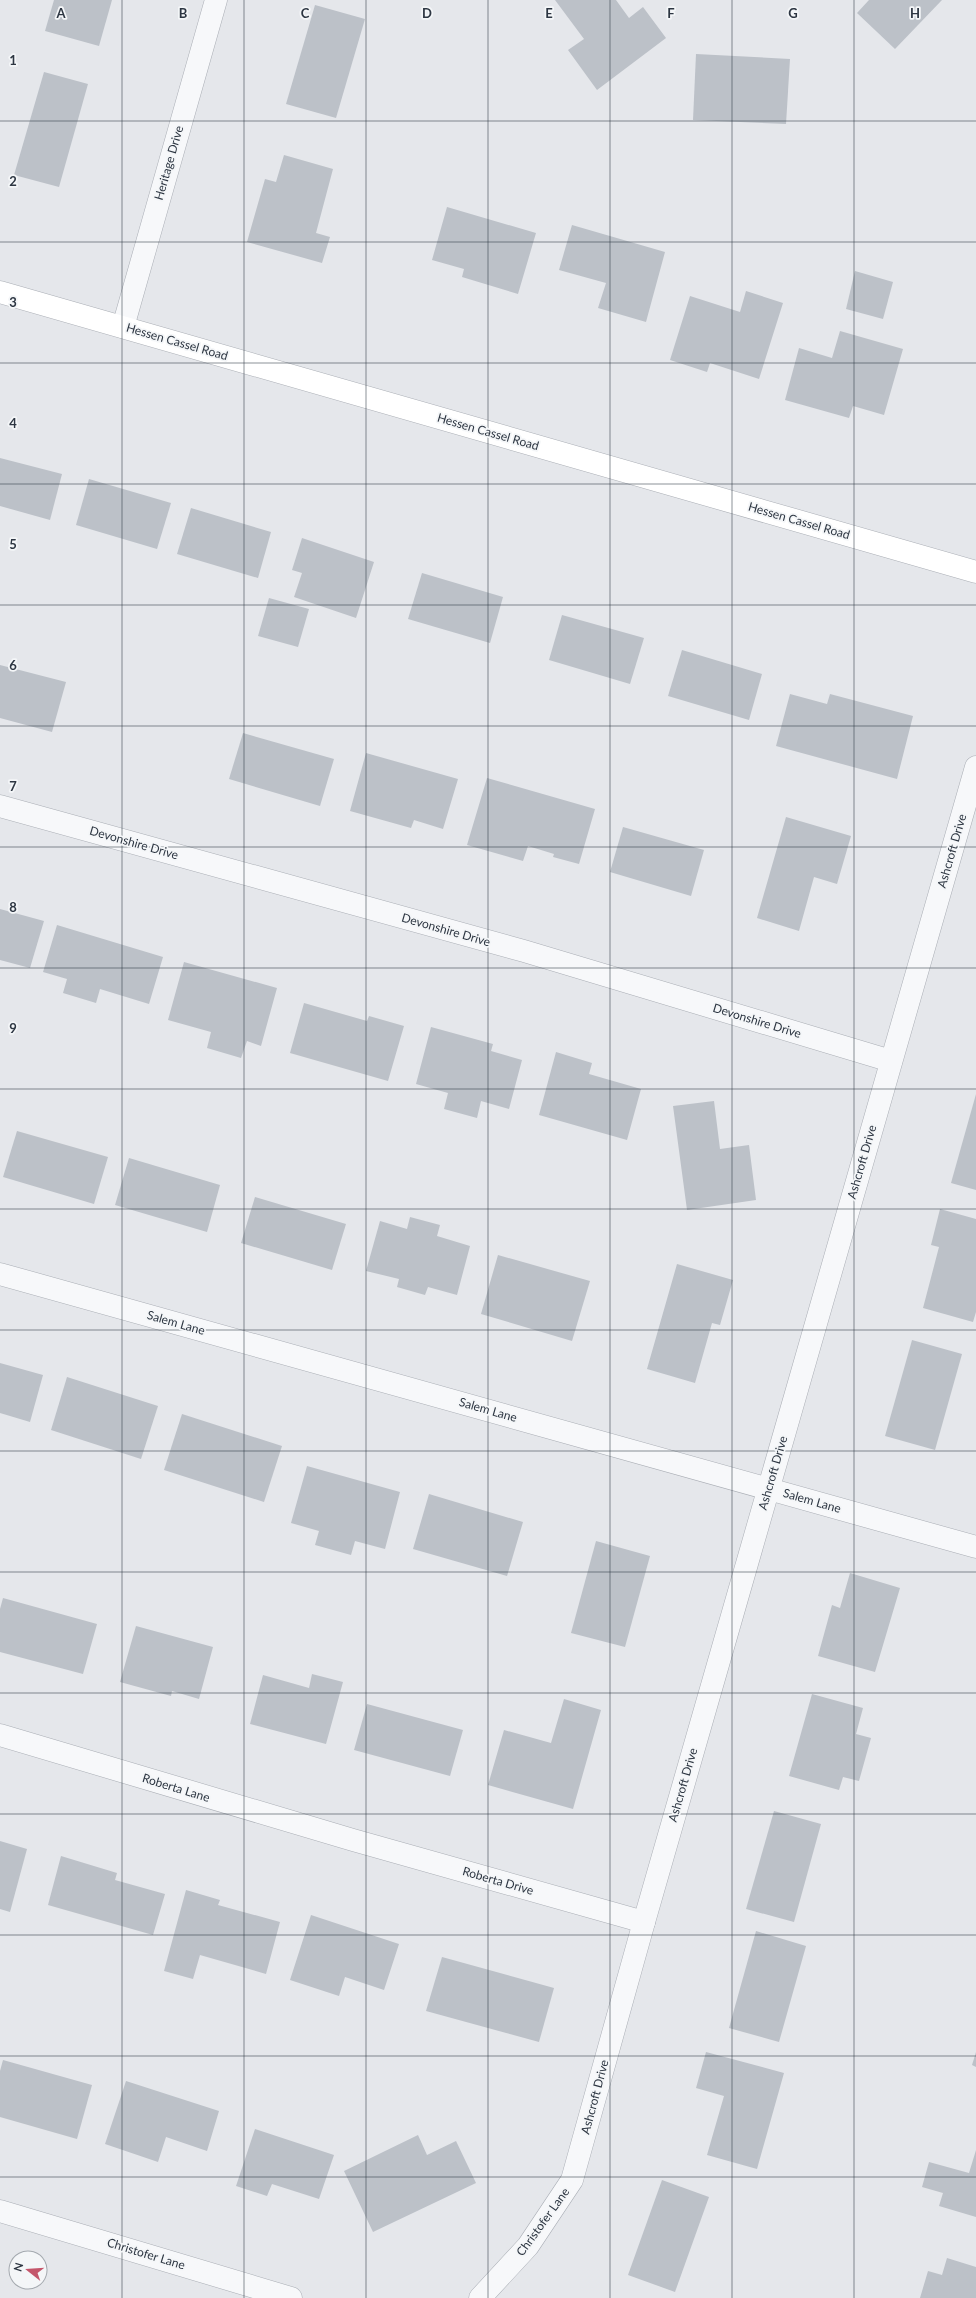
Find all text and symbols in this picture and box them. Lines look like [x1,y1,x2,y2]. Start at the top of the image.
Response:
text: A [55,5,66,21]
text: B [179,5,188,21]
text: C [301,5,310,21]
text: D [422,5,432,21]
text: E [545,5,553,21]
text: F [667,5,675,21]
text: G [788,5,798,21]
text: H [910,5,920,21]
text: 1 [9,52,17,68]
street label: Heritage Drive [151,124,186,202]
text: 2 [9,173,17,189]
text: 3 [9,294,17,310]
street label: Hessen Cassel Road [125,320,230,363]
street label: Hessen Cassel Road [436,410,541,453]
text: 4 [9,415,17,431]
street label: Hessen Cassel Road [747,499,852,542]
text: 5 [9,536,17,552]
text: 6 [9,657,17,673]
text: 7 [9,778,17,794]
street label: Ashcroft Drive [934,812,969,890]
street label: Devonshire Drive [88,823,180,862]
text: 8 [9,899,17,915]
street label: Devonshire Drive [400,910,492,949]
street label: Devonshire Drive [711,1000,803,1041]
text: 9 [9,1020,17,1036]
street label: Ashcroft Drive [844,1123,879,1201]
street label: Salem Lane [145,1307,207,1338]
street label: Salem Lane [457,1394,519,1425]
street label: Ashcroft Drive [755,1434,790,1512]
street label: Salem Lane [781,1485,843,1516]
street label: Ashcroft Drive [665,1746,700,1824]
street label: Roberta Lane [141,1770,212,1805]
street label: Roberta Drive [461,1863,535,1898]
street label: Ashcroft Drive [577,2058,612,2136]
street label: Christofer Lane [513,2185,572,2259]
street label: Christofer Lane [105,2235,187,2273]
north arrow [8,2250,48,2290]
text: N [11,2261,25,2273]

